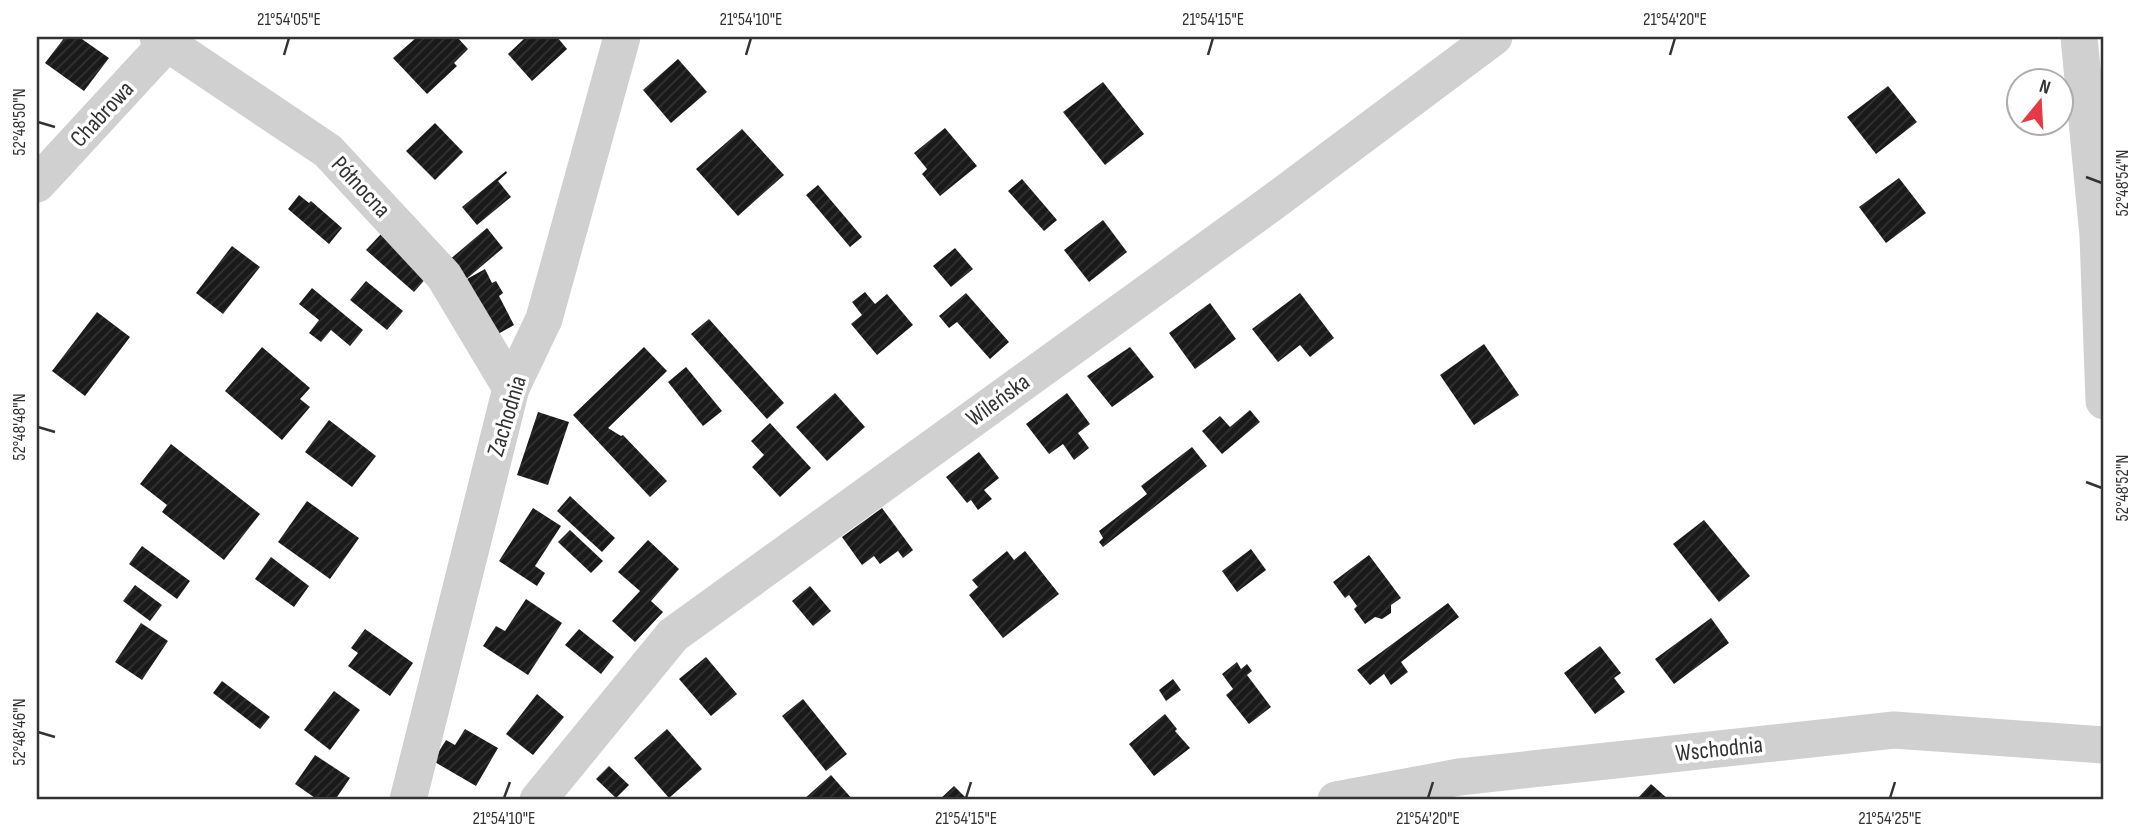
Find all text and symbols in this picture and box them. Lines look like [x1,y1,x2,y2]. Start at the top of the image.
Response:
text: 21°54'05"E [257,9,321,30]
text: 21°54'10"E [720,9,782,30]
text: 21°54'15"E [1182,9,1244,30]
text: 21°54'20"E [1643,9,1707,30]
north arrow [2004,66,2074,136]
street label: Chabrowa [64,75,140,153]
text: N [2036,75,2053,100]
text: 52°48'50"N [9,88,30,156]
street label: Północna [325,150,397,224]
text: 52°48'54"N [2112,150,2133,216]
street label: Wileńska [961,367,1035,433]
street label: Zachodnia [481,372,533,460]
text: 52°48'48"N [9,393,30,461]
text: 52°48'52"N [2112,455,2133,521]
text: 52°48'46"N [9,698,30,766]
street label: Wschodnia [1674,730,1764,768]
text: 21°54'10"E [473,808,535,829]
text: 21°54'15"E [935,808,997,829]
text: 21°54'20"E [1396,808,1460,829]
text: 21°54'25"E [1858,808,1922,829]

